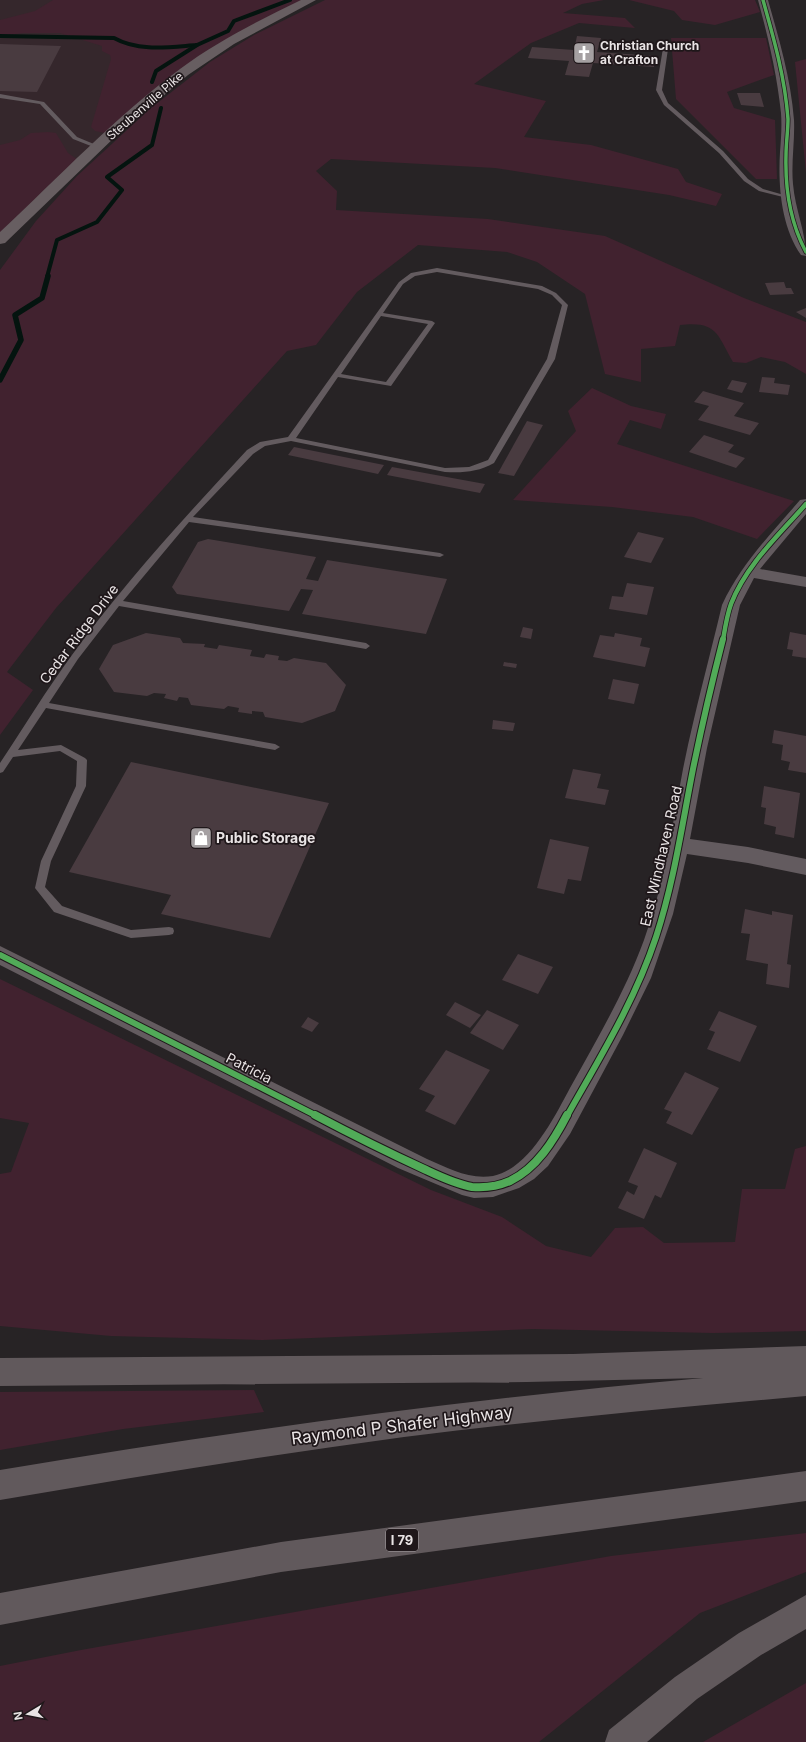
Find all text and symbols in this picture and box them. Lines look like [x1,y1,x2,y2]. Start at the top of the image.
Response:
place label: Christian Church at Crafton [600,38,699,67]
church icon: Christian Church at Crafton [571,40,597,66]
street label: Steubenville Pike [103,68,186,143]
street label: Cedar Ridge Drive [36,580,122,687]
street label: East Windhaven Road [636,784,685,928]
shop icon: Public Storage [188,825,214,851]
place label: Public Storage [216,829,315,846]
street label: Patricia [223,1049,275,1086]
street label: Raymond P Shafer Highway [290,1401,514,1449]
road number: I 79 [386,1529,418,1551]
north arrow [8,1694,48,1734]
text: N [11,1710,26,1721]

